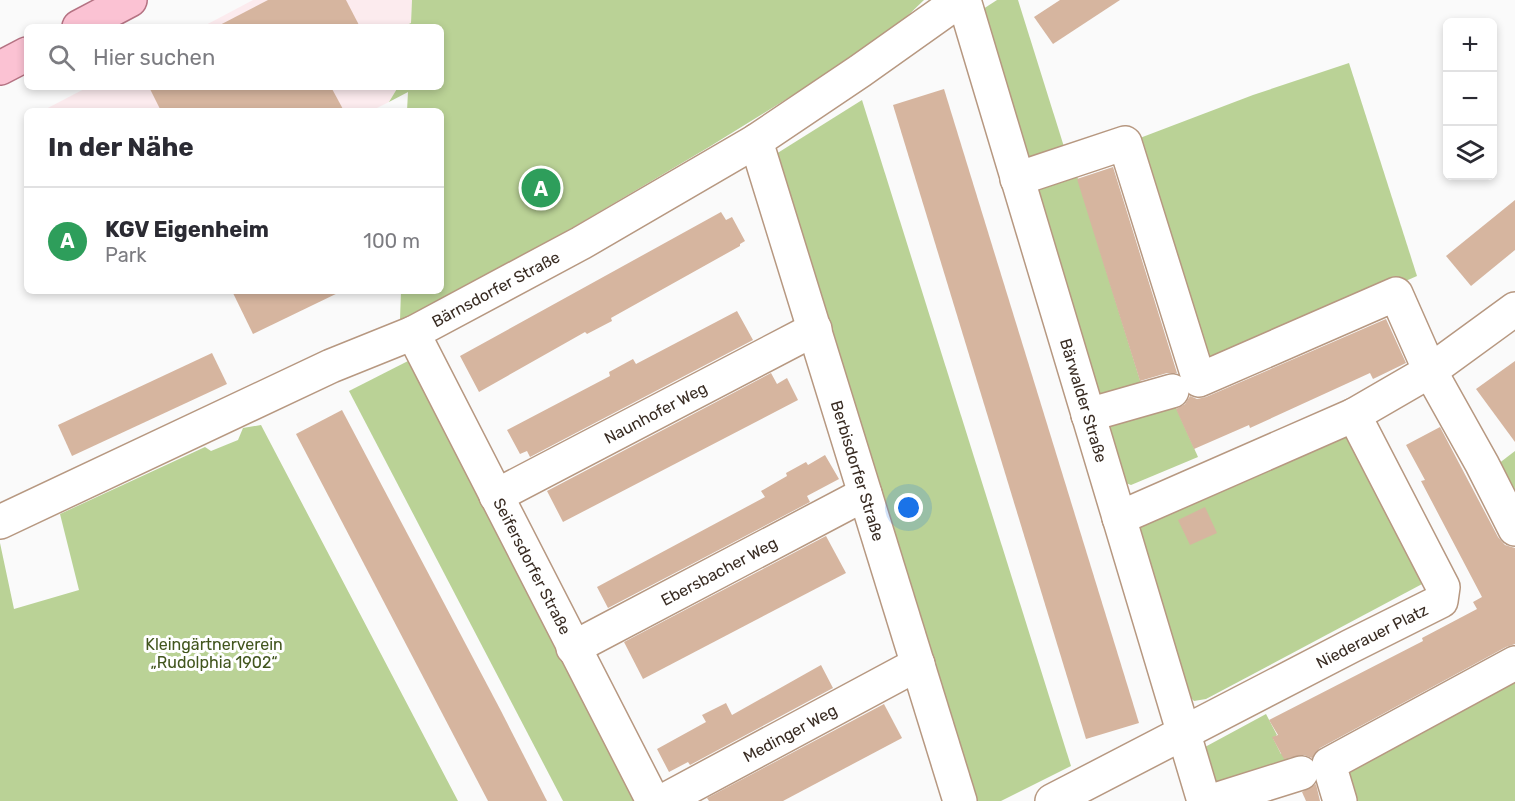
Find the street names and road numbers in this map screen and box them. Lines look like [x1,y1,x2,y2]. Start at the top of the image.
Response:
street label: Bärnsdorfer Straße [429,247,563,331]
street label: Bärwalder Straße [1056,336,1111,465]
street label: Naunhofer Weg [601,378,710,448]
street label: Berbisdorfer Straße [827,398,888,543]
street label: Seifersdorfer Straße [489,495,575,638]
street label: Ebersbacher Weg [658,533,781,610]
street label: Niederauer Platz [1313,600,1431,672]
street label: Medinger Weg [740,700,840,766]

